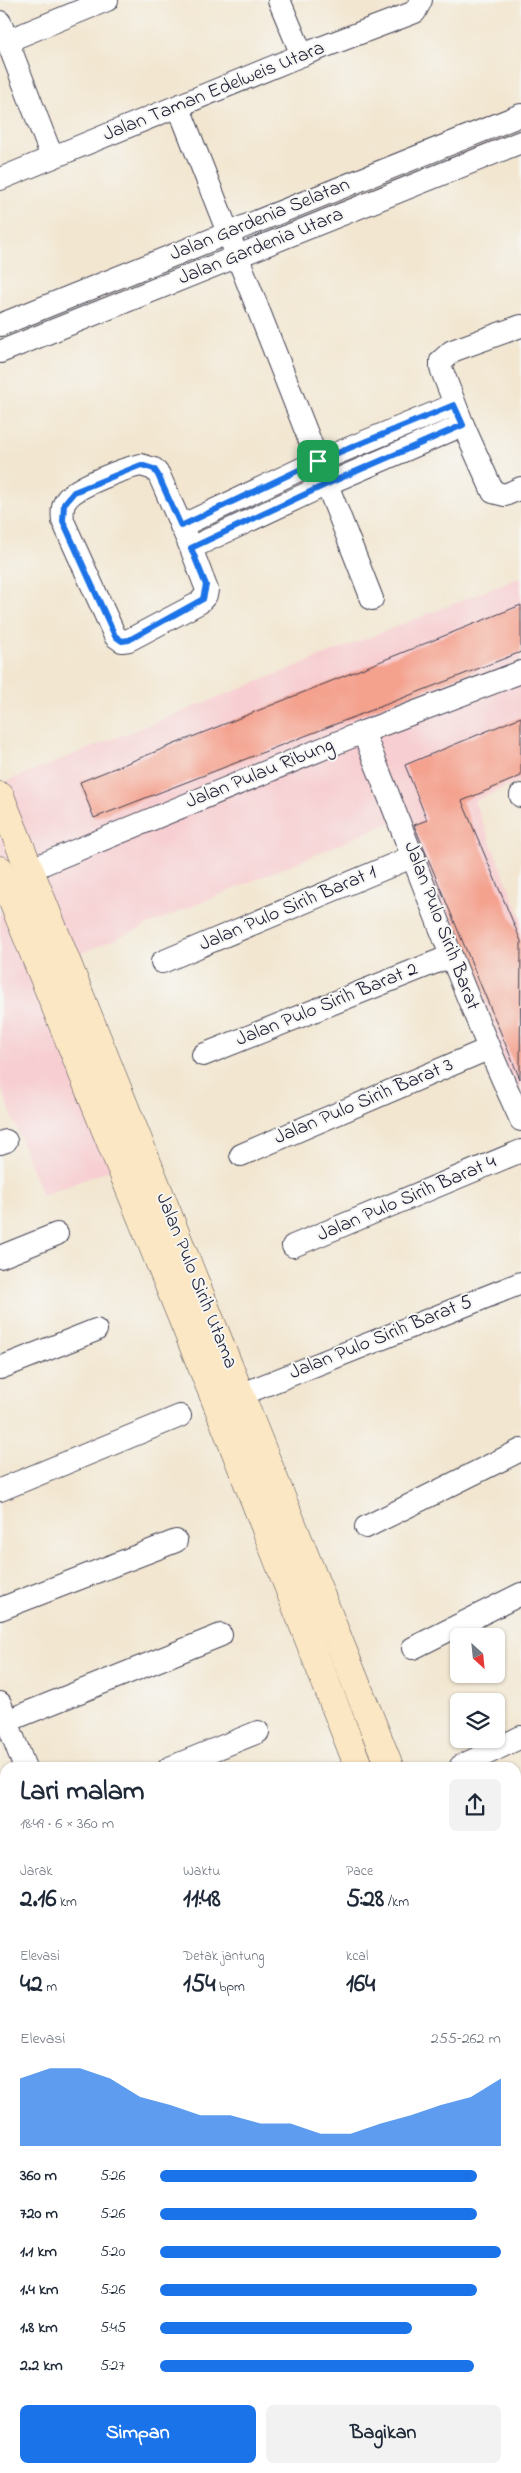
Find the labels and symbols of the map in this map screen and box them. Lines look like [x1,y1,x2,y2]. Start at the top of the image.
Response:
street label: Jalan Taman Edelweis Utara [99,34,329,150]
street label: Jalan Gardenia Selatan [166,171,355,269]
street label: Jalan Gardenia Utara [174,201,348,293]
pin [297,440,339,482]
street label: Jalan Pulau Ribung [182,731,339,818]
street label: Jalan Pulo Sirih Barat [395,837,487,1015]
street label: Jalan Pulo Sirih Barat 1 [195,858,381,960]
street label: Jalan Pulo Sirih Barat 2 [232,955,422,1055]
street label: Jalan Pulo Sirih Barat 3 [270,1051,458,1153]
street label: Jalan Pulo Sirih Barat 4 [313,1148,501,1250]
street label: Jalan Pulo Sirih Utama [147,1189,245,1373]
street label: Jalan Pulo Sirih Barat 5 [285,1288,477,1388]
north arrow [450,1628,505,1682]

